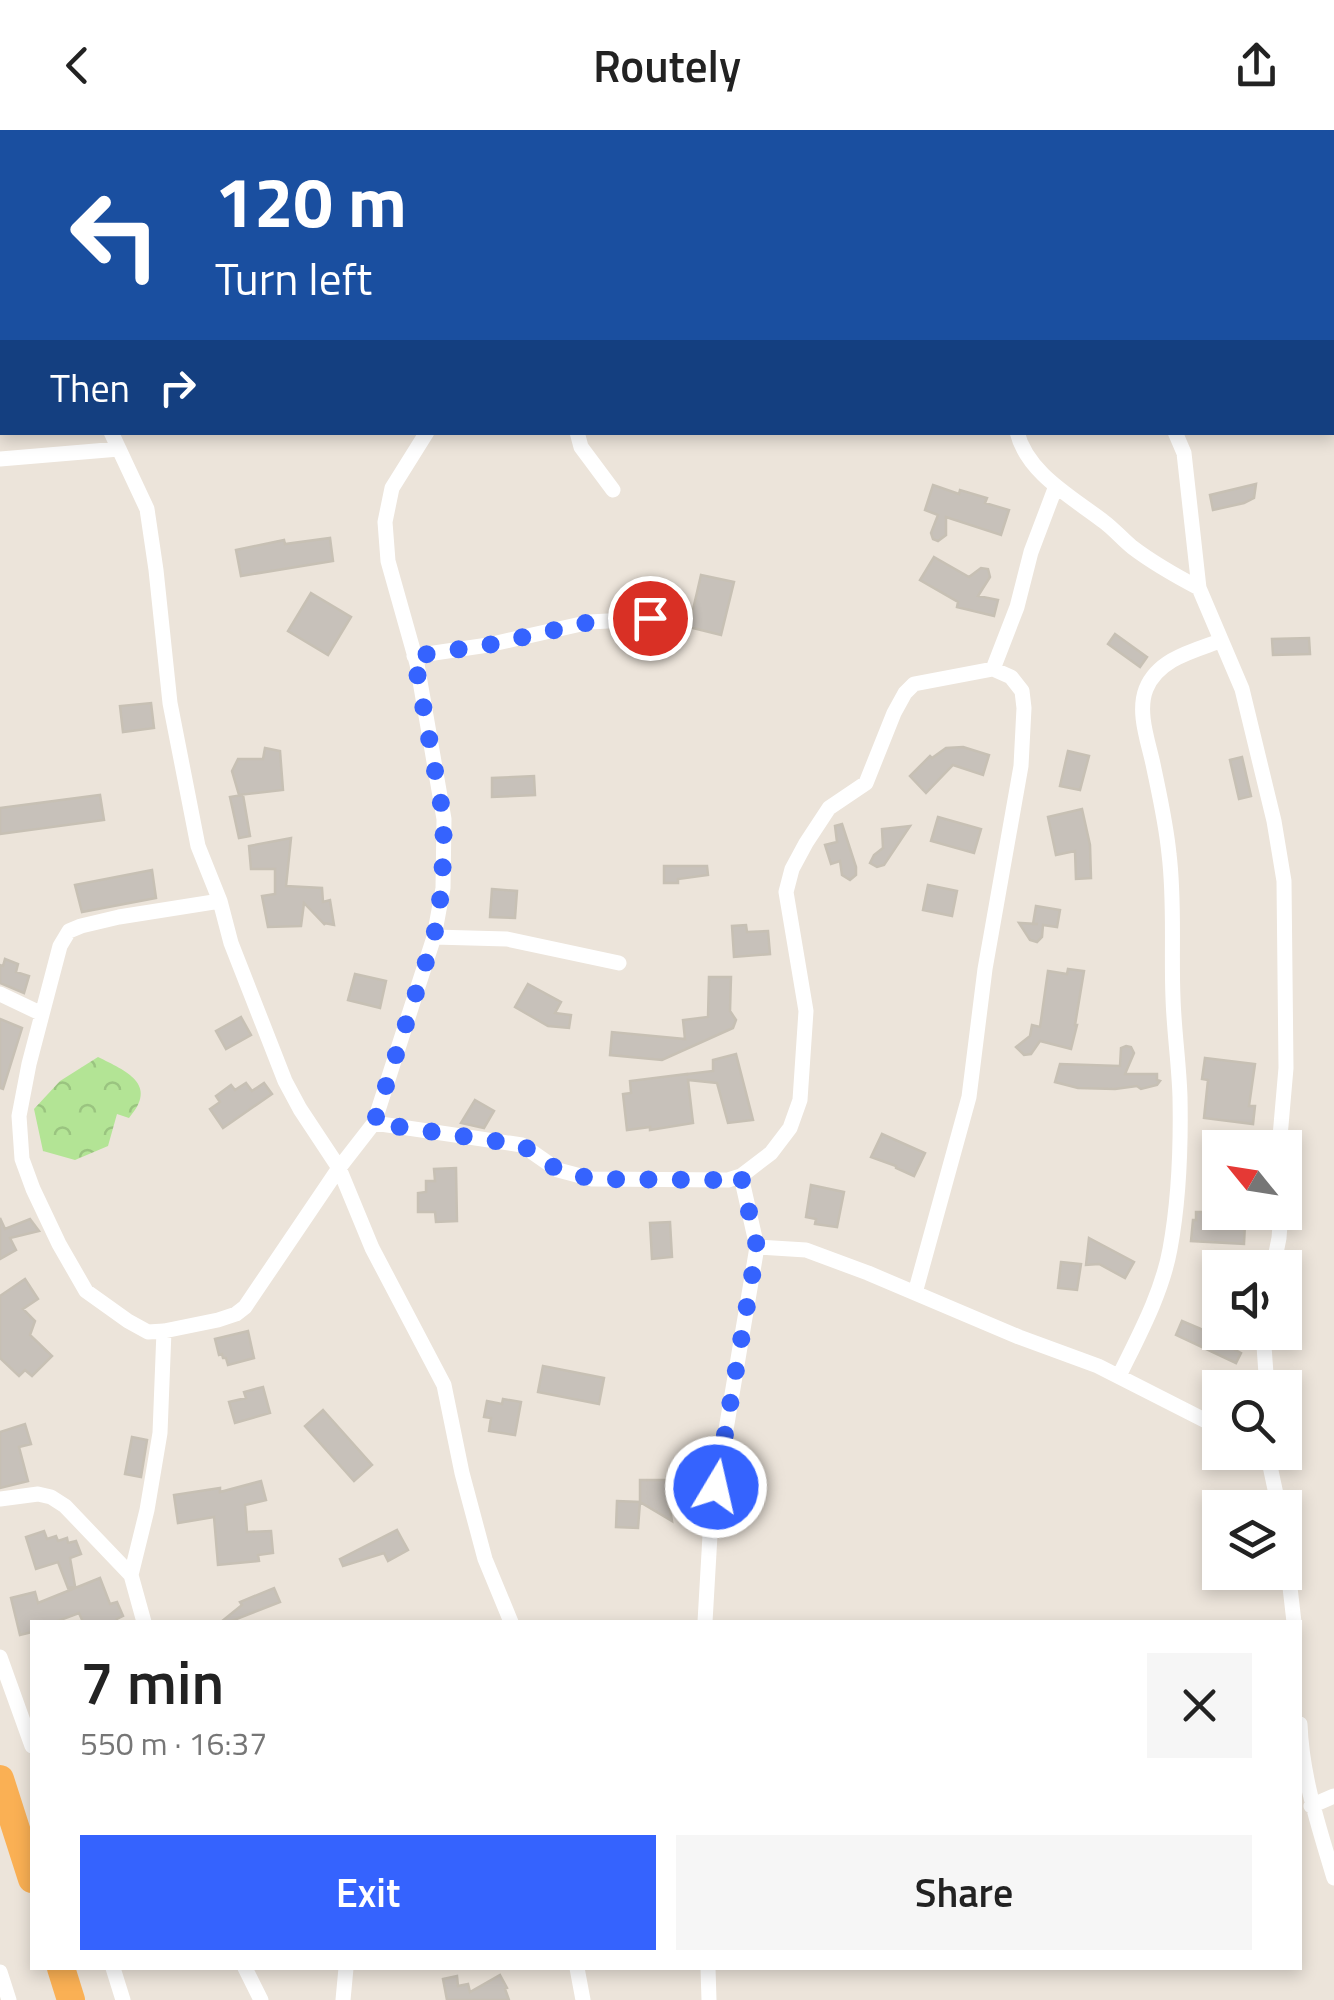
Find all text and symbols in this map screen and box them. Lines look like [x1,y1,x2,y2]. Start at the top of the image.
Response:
text: Routely [593,31,741,99]
icon: back [50,38,105,93]
icon: share [1229,38,1284,93]
text: 120 m [215,148,407,254]
icon: left [50,170,180,300]
text: Turn left [215,244,372,312]
text: Then [50,359,130,417]
icon: right [150,360,205,415]
pin [608,576,693,661]
icon: arrive [623,591,678,646]
north arrow [1202,1130,1302,1230]
map controls [1202,1130,1302,1590]
button: sound [1202,1250,1302,1350]
button: search [1202,1370,1302,1470]
position arrow [664,1435,768,1539]
button: layers [1202,1490,1302,1590]
text: 7 min [80,1636,224,1727]
button: close [1147,1653,1252,1758]
text: 550 m · 16:37 [80,1719,267,1767]
button: Exit [80,1835,656,1950]
button: Share [676,1835,1252,1950]

